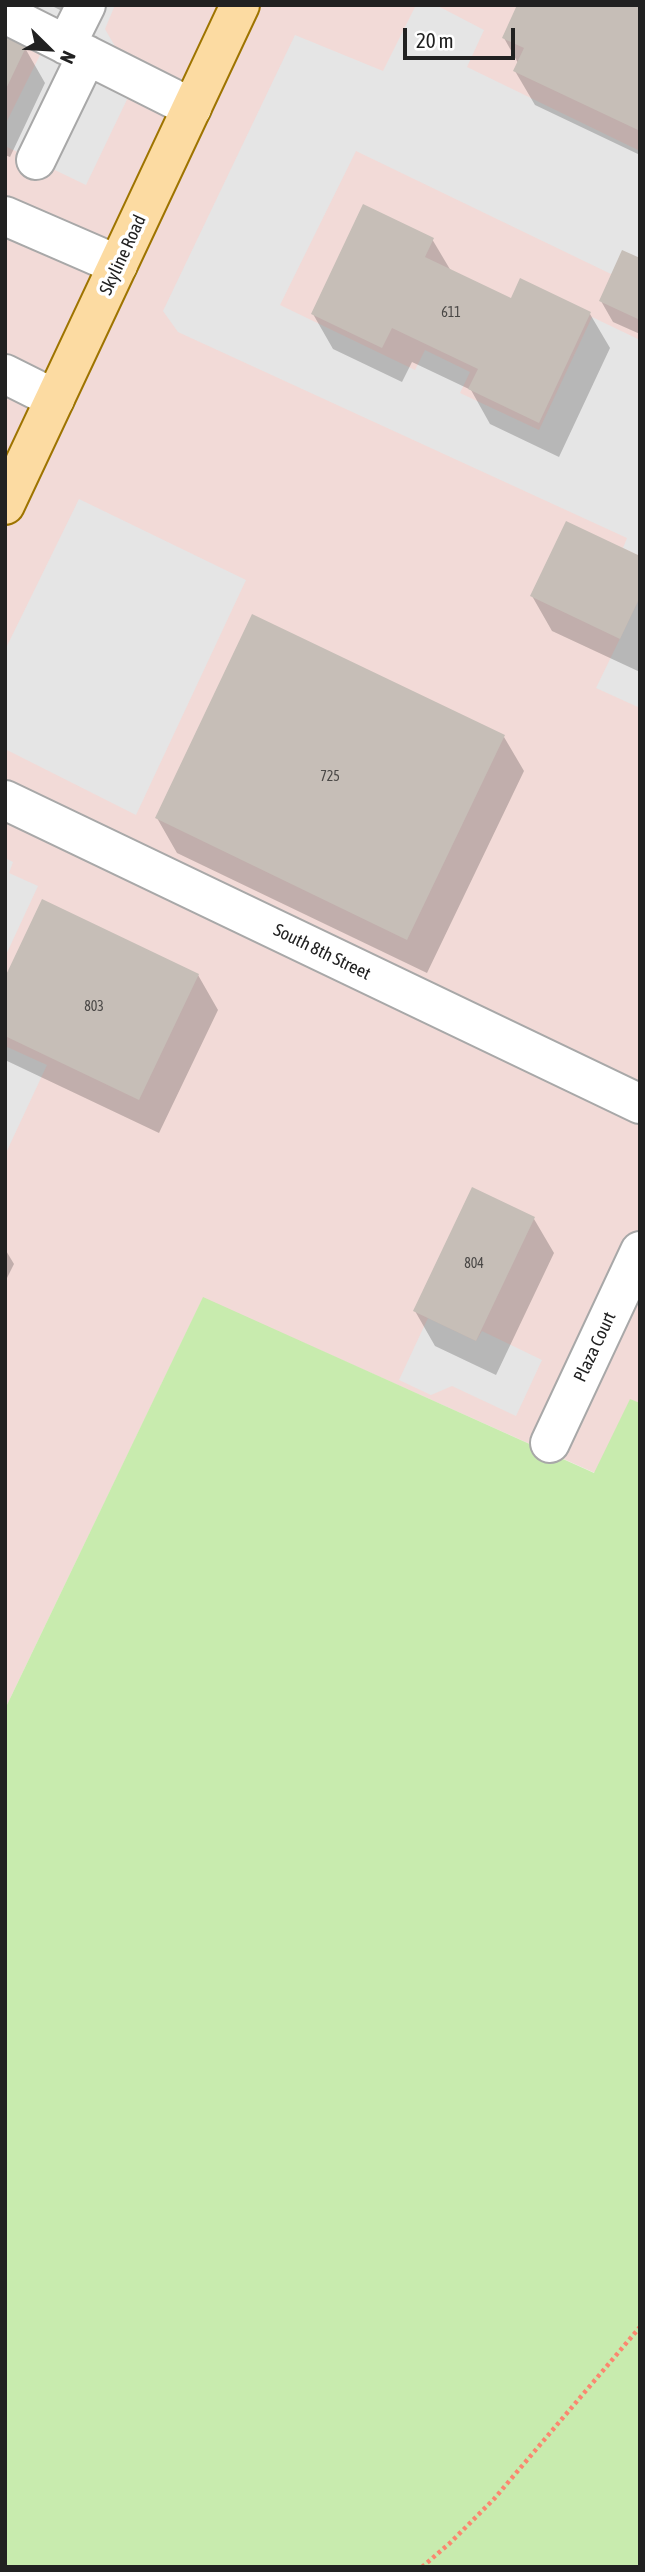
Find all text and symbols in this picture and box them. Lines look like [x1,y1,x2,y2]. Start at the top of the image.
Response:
north arrow [14,14,84,84]
scale bar [407,14,519,58]
text: 20 m [416,28,454,52]
text: N [56,48,81,67]
street label: Skyline Road [95,212,151,298]
house number: 611 [441,305,461,321]
house number: 725 [320,769,340,785]
street label: South 8th Street [270,919,374,985]
house number: 803 [84,999,104,1015]
house number: 804 [464,1256,484,1272]
street label: Plaza Court [569,1309,621,1385]

